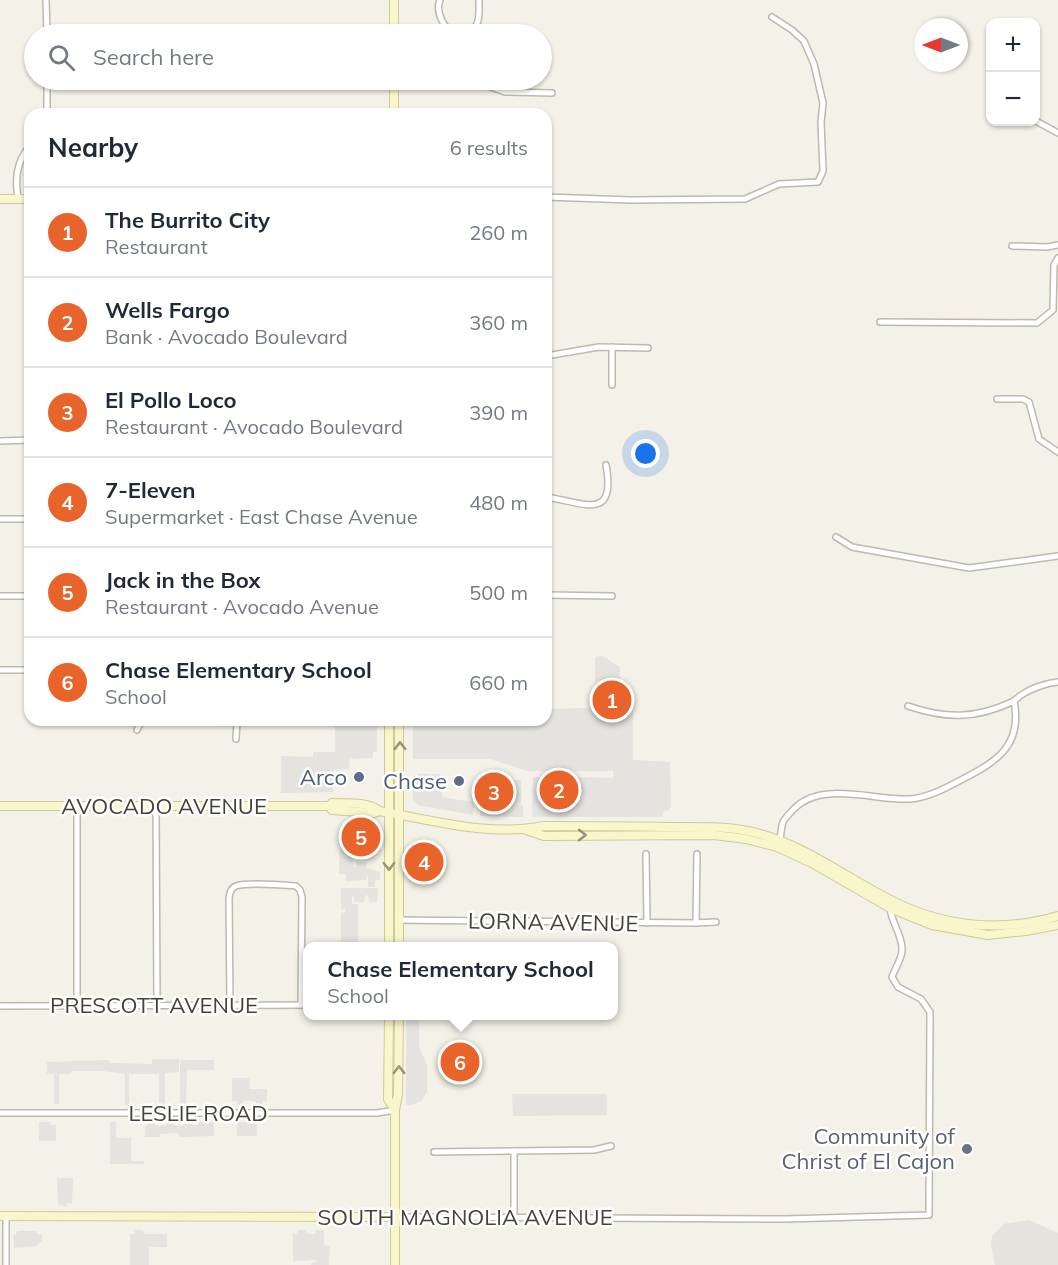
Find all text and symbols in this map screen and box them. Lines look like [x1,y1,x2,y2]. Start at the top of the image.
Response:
north arrow [914,18,968,72]
map controls [986,18,1040,126]
button: + [986,18,1040,72]
search box [24,24,552,90]
icon: search [45,41,78,74]
text: Search here [93,43,214,71]
button: − [986,72,1040,126]
text: Nearby [48,131,138,164]
text: 6 results [450,135,528,160]
text: The Burrito City [105,206,270,234]
text: 1 [62,220,74,245]
text: 260 m [469,220,528,245]
text: Restaurant [105,234,208,259]
text: Wells Fargo [105,296,230,324]
text: 2 [62,310,74,335]
text: 360 m [469,310,528,335]
text: Bank · Avocado Boulevard [105,324,348,349]
text: El Pollo Loco [105,386,237,414]
text: 3 [62,400,74,425]
text: 390 m [469,400,528,425]
text: Restaurant · Avocado Boulevard [105,414,403,439]
your location [631,439,660,468]
text: 7-Eleven [105,476,196,504]
text: 4 [62,490,74,515]
text: 480 m [469,490,528,515]
text: Supermarket · East Chase Avenue [105,504,418,529]
text: Jack in the Box [105,566,261,594]
text: 5 [62,580,74,605]
text: 500 m [469,580,528,605]
text: Restaurant · Avocado Avenue [105,594,379,619]
text: Chase Elementary School [105,656,372,684]
text: 6 [62,670,74,695]
text: 660 m [469,670,528,695]
pin: 1 [592,678,632,722]
text: School [105,684,167,709]
one-way arrow [394,742,406,751]
place label: Arco [300,763,347,791]
place label: Chase [383,767,447,795]
pin: 2 [540,768,578,812]
marker: Arco [352,770,366,784]
pin: 3 [474,770,514,814]
marker: Chase [452,774,466,788]
street label: AVOCADO AVENUE [61,792,267,820]
pin: 5 [342,814,380,860]
one-way arrow [578,829,587,841]
pin: 4 [404,840,444,884]
one-way arrow [383,862,395,871]
street label: LORNA AVENUE [468,907,638,937]
popup [303,942,618,1020]
text: Chase Elementary School [327,955,594,983]
text: School [327,983,389,1008]
street label: PRESCOTT AVENUE [50,991,258,1019]
pin: 6 [440,1040,480,1084]
one-way arrow [393,1065,405,1074]
street label: LESLIE ROAD [128,1099,268,1127]
place label: Community of Christ of El Cajon [781,1122,956,1175]
marker: Community of Christ of El Cajon [960,1142,974,1156]
street label: SOUTH MAGNOLIA AVENUE [317,1203,613,1231]

